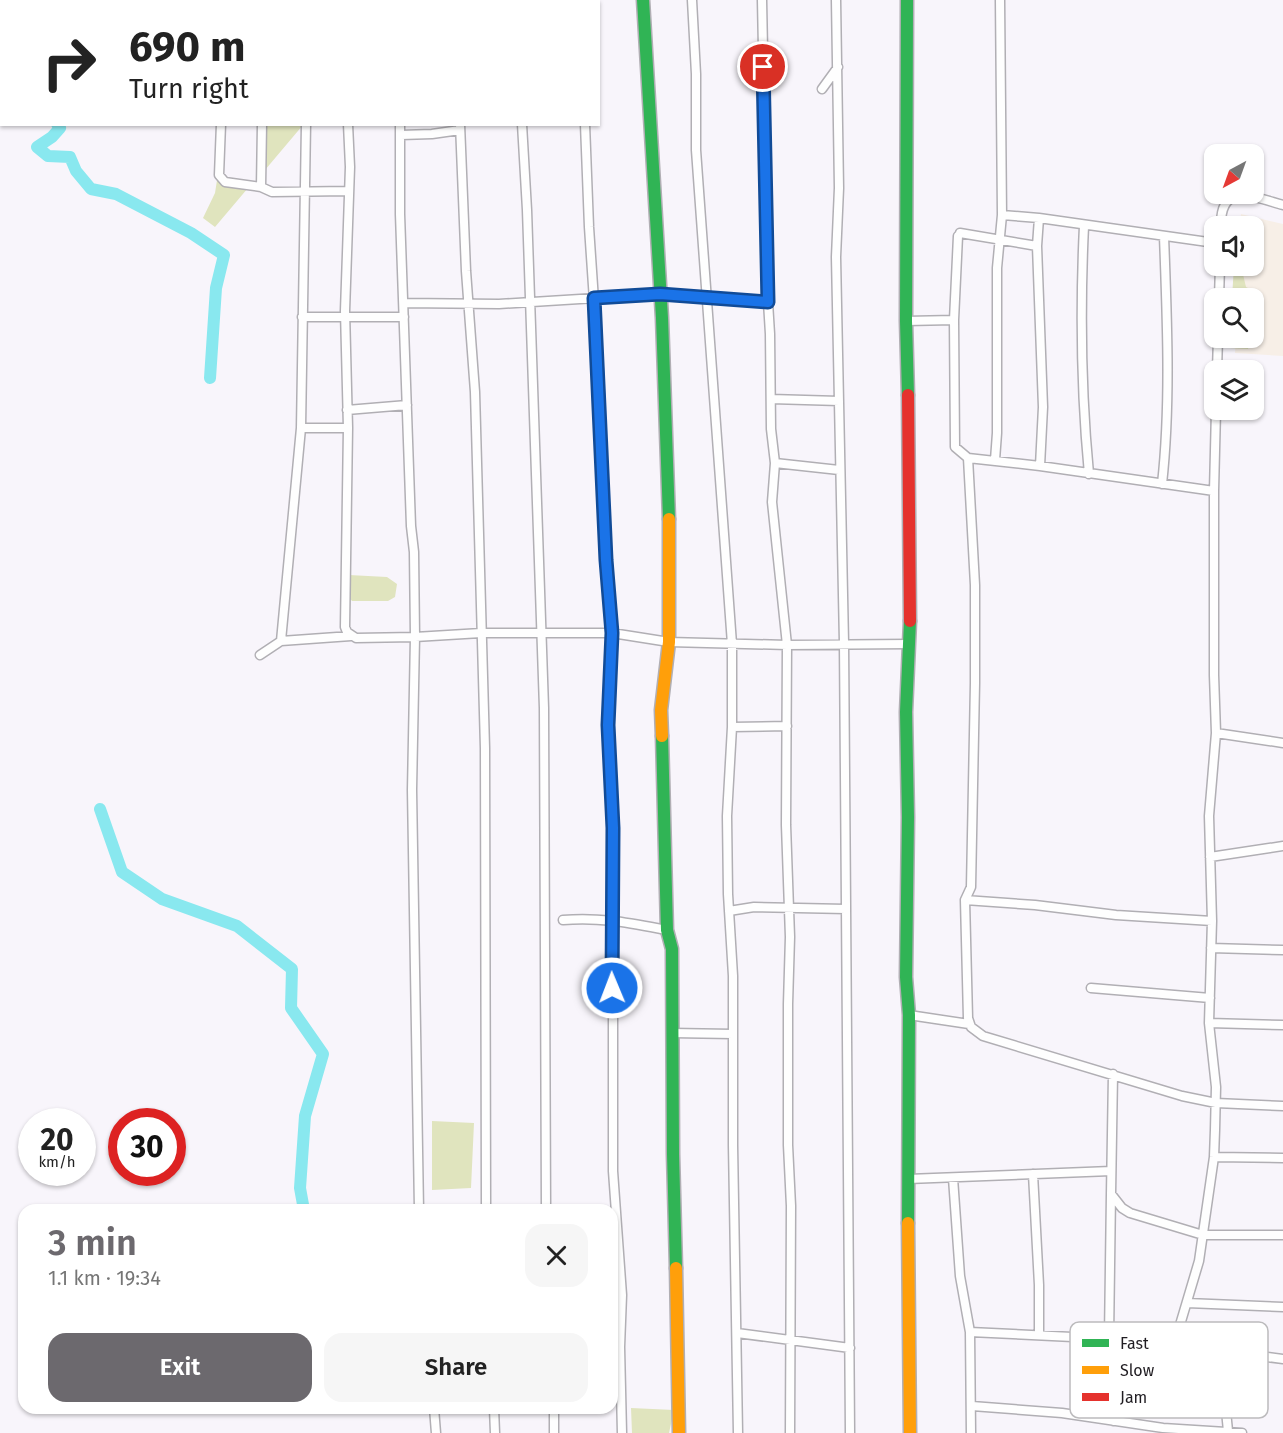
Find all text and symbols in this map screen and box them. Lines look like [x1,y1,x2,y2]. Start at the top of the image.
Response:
text: 690 m [129,22,246,72]
icon: right [30,24,108,102]
pin [737,41,788,92]
icon: arrive [746,50,779,83]
text: Turn right [129,73,249,105]
north arrow [1204,144,1264,204]
map controls [1204,144,1264,420]
button: sound [1204,216,1264,276]
button: search [1204,288,1264,348]
button: layers [1204,360,1264,420]
position arrow [580,956,644,1020]
speed limit sign: 30 [108,1108,186,1186]
text: 20 [40,1122,74,1158]
text: km/h [38,1153,76,1171]
text: 3 min [48,1221,137,1265]
button: close [525,1224,588,1287]
text: 1.1 km · 19:34 [48,1266,161,1290]
legend [1070,1322,1268,1418]
button: Exit [48,1333,312,1402]
button: Share [324,1333,588,1402]
text: Fast [1120,1334,1149,1353]
text: Slow [1120,1361,1155,1380]
text: Jam [1120,1388,1147,1407]

